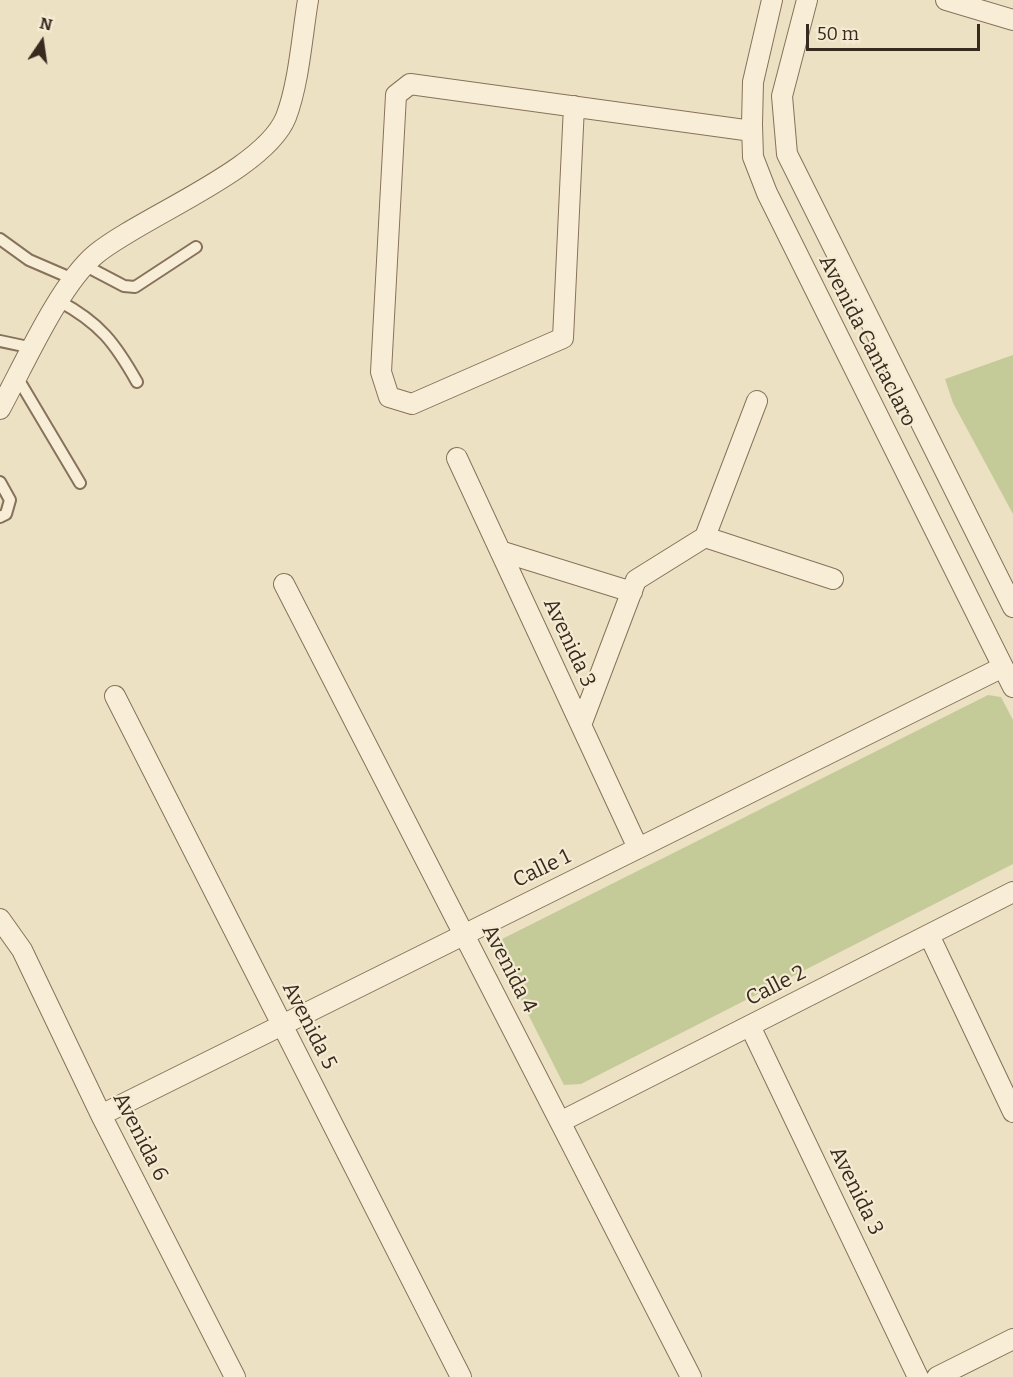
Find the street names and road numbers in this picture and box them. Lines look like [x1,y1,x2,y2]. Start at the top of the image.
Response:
street label: Avenida Cantaclaro [813,251,921,431]
street label: Avenida 3 [537,594,601,692]
street label: Calle 1 [509,844,575,894]
street label: Avenida 4 [476,921,542,1017]
street label: Calle 2 [742,960,810,1012]
street label: Avenida 5 [276,978,342,1074]
street label: Avenida 6 [107,1089,173,1185]
street label: Avenida 3 [824,1143,888,1239]

